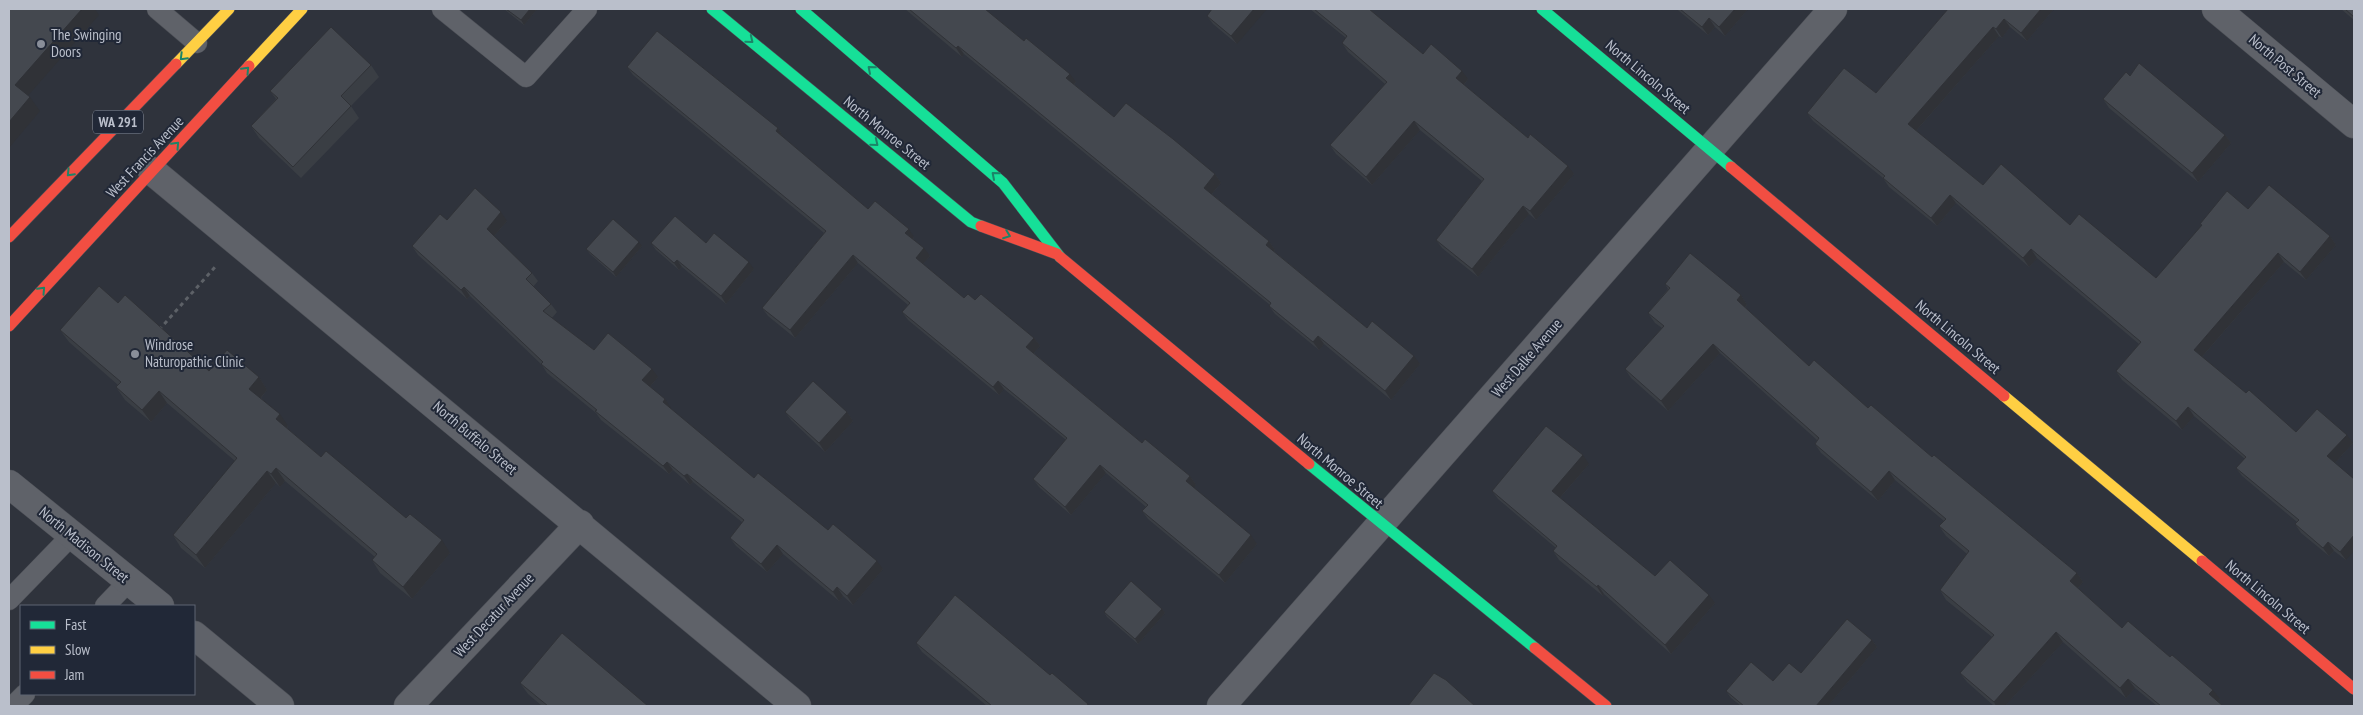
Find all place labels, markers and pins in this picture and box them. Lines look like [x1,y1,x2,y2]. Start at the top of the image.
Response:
place label: The Swinging Doors [51,25,122,61]
marker: The Swinging Doors [35,38,47,50]
place label: Windrose Naturopathic Clinic [145,335,244,371]
marker: Windrose Naturopathic Clinic [129,348,141,360]

